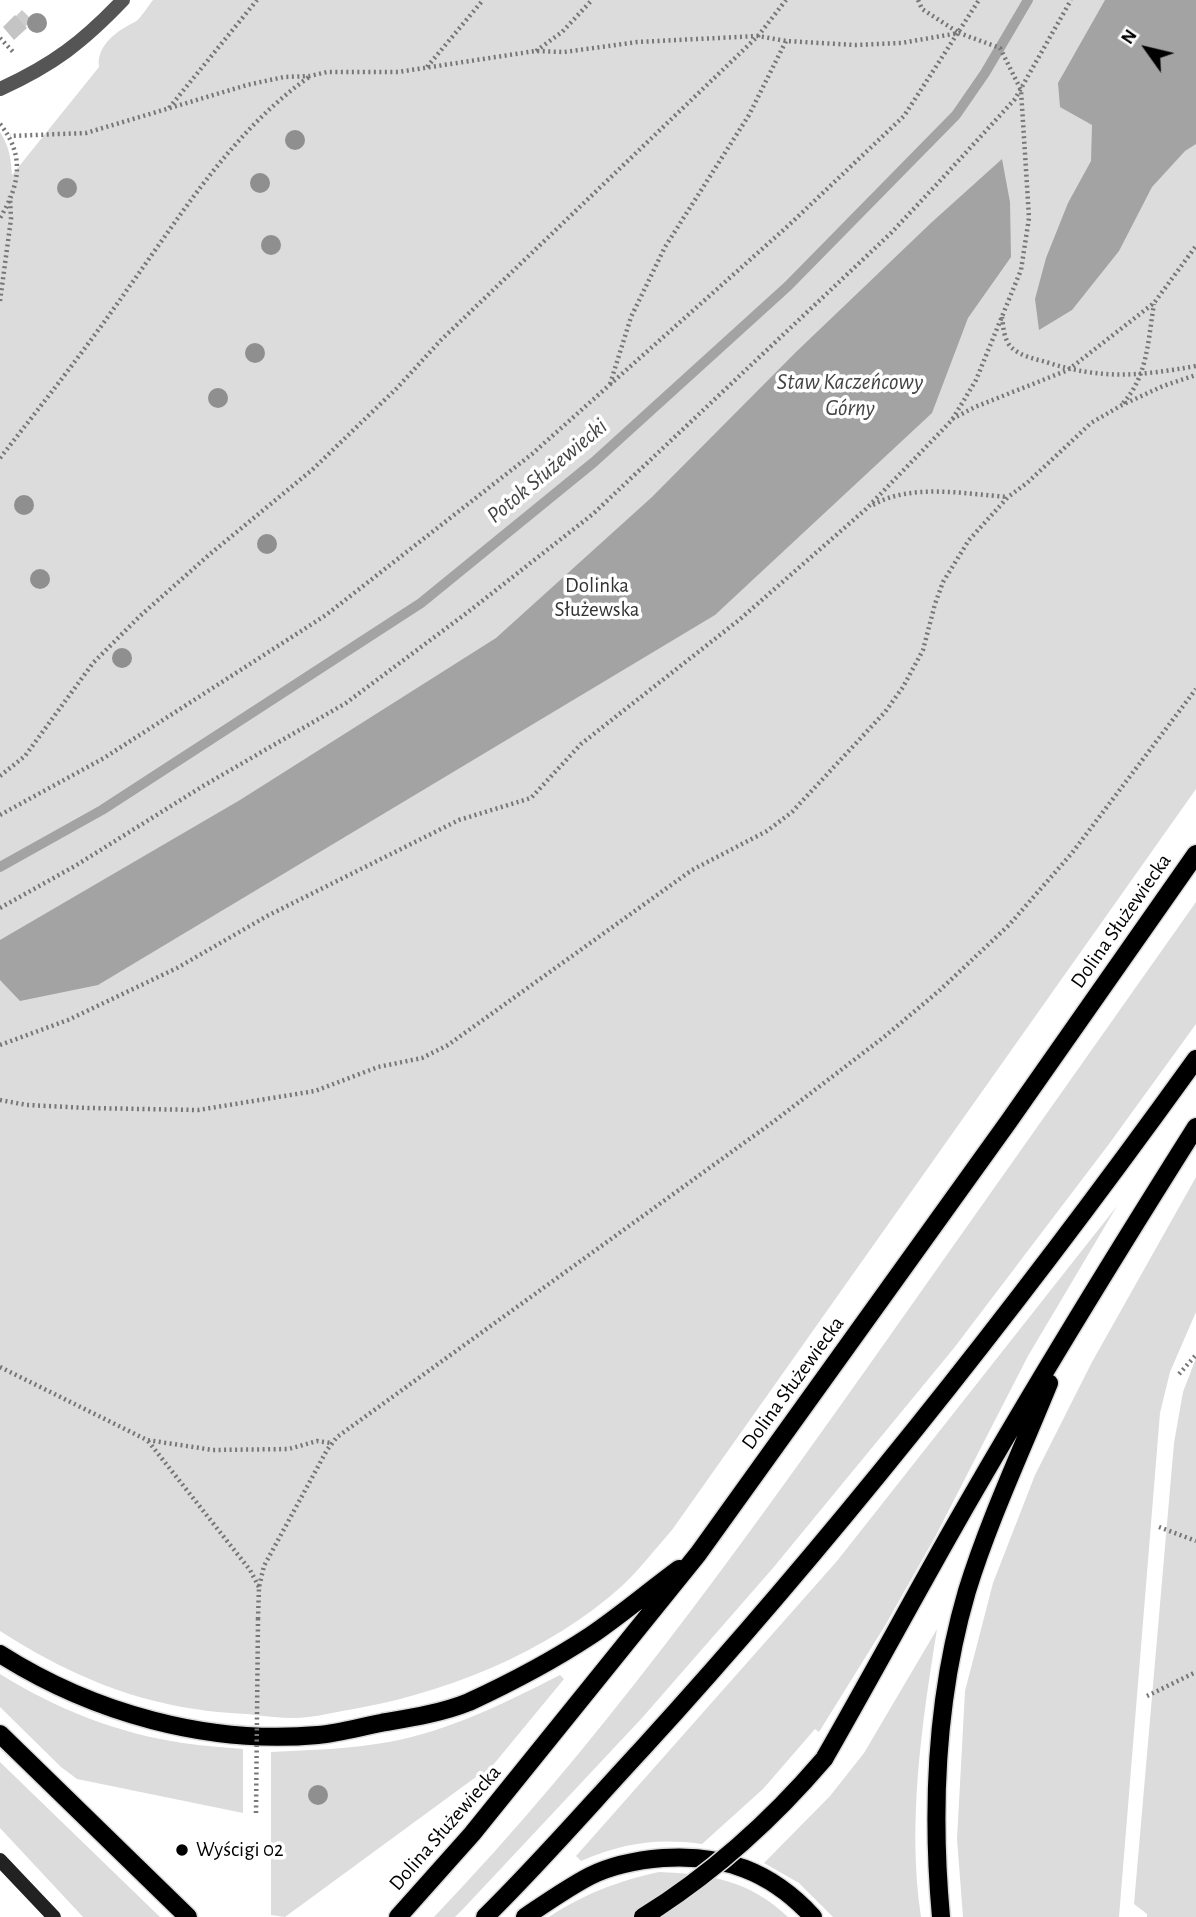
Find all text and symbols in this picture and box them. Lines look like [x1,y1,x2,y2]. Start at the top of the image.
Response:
north arrow [1112,14,1182,84]
text: N [1118,26,1141,48]
water label: Staw Kaczeńcowy Górny [777,368,923,422]
water label: Potok Służewiecki [481,413,613,529]
park label: Dolinka Służewska [555,573,639,623]
street label: Dolina Służewiecka [1065,849,1177,993]
street label: Dolina Służewiecka [736,1312,850,1454]
street label: Dolina Służewiecka [384,1760,506,1896]
place label: Wyścigi 02 [196,1837,284,1863]
marker: Wyścigi 02 [174,1842,190,1858]

